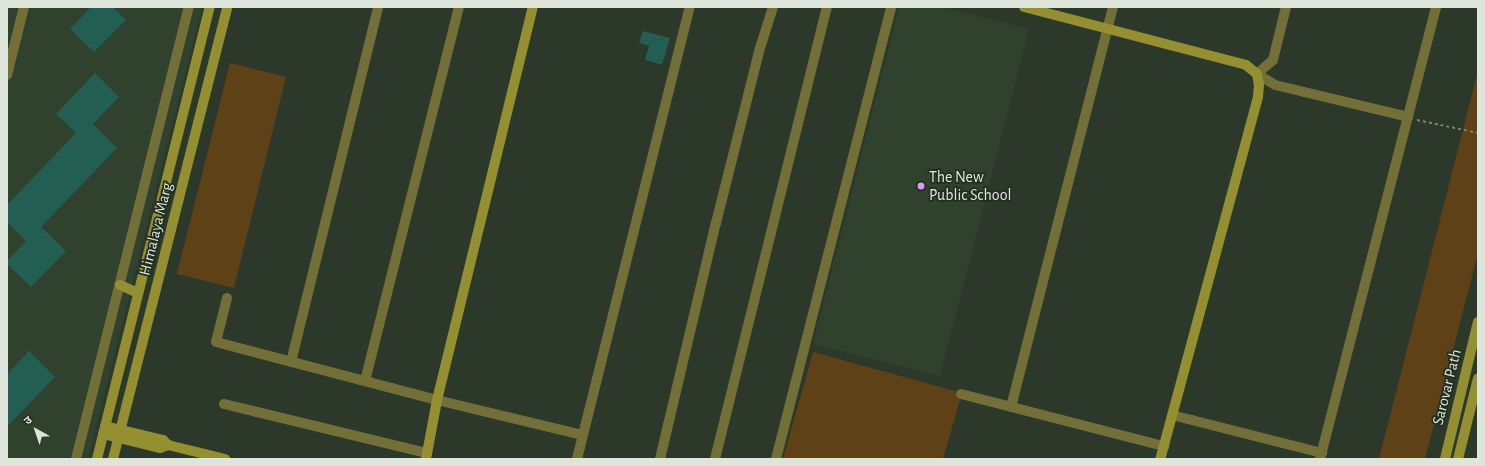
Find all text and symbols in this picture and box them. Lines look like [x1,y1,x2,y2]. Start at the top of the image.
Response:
place label: The New Public School [929,167,1011,205]
street label: Himalaya Marg [135,180,177,278]
marker: The New Public School [916,181,926,191]
street label: Sarovar Path [1428,347,1466,427]
north arrow [16,410,56,450]
text: उ [22,414,34,427]

